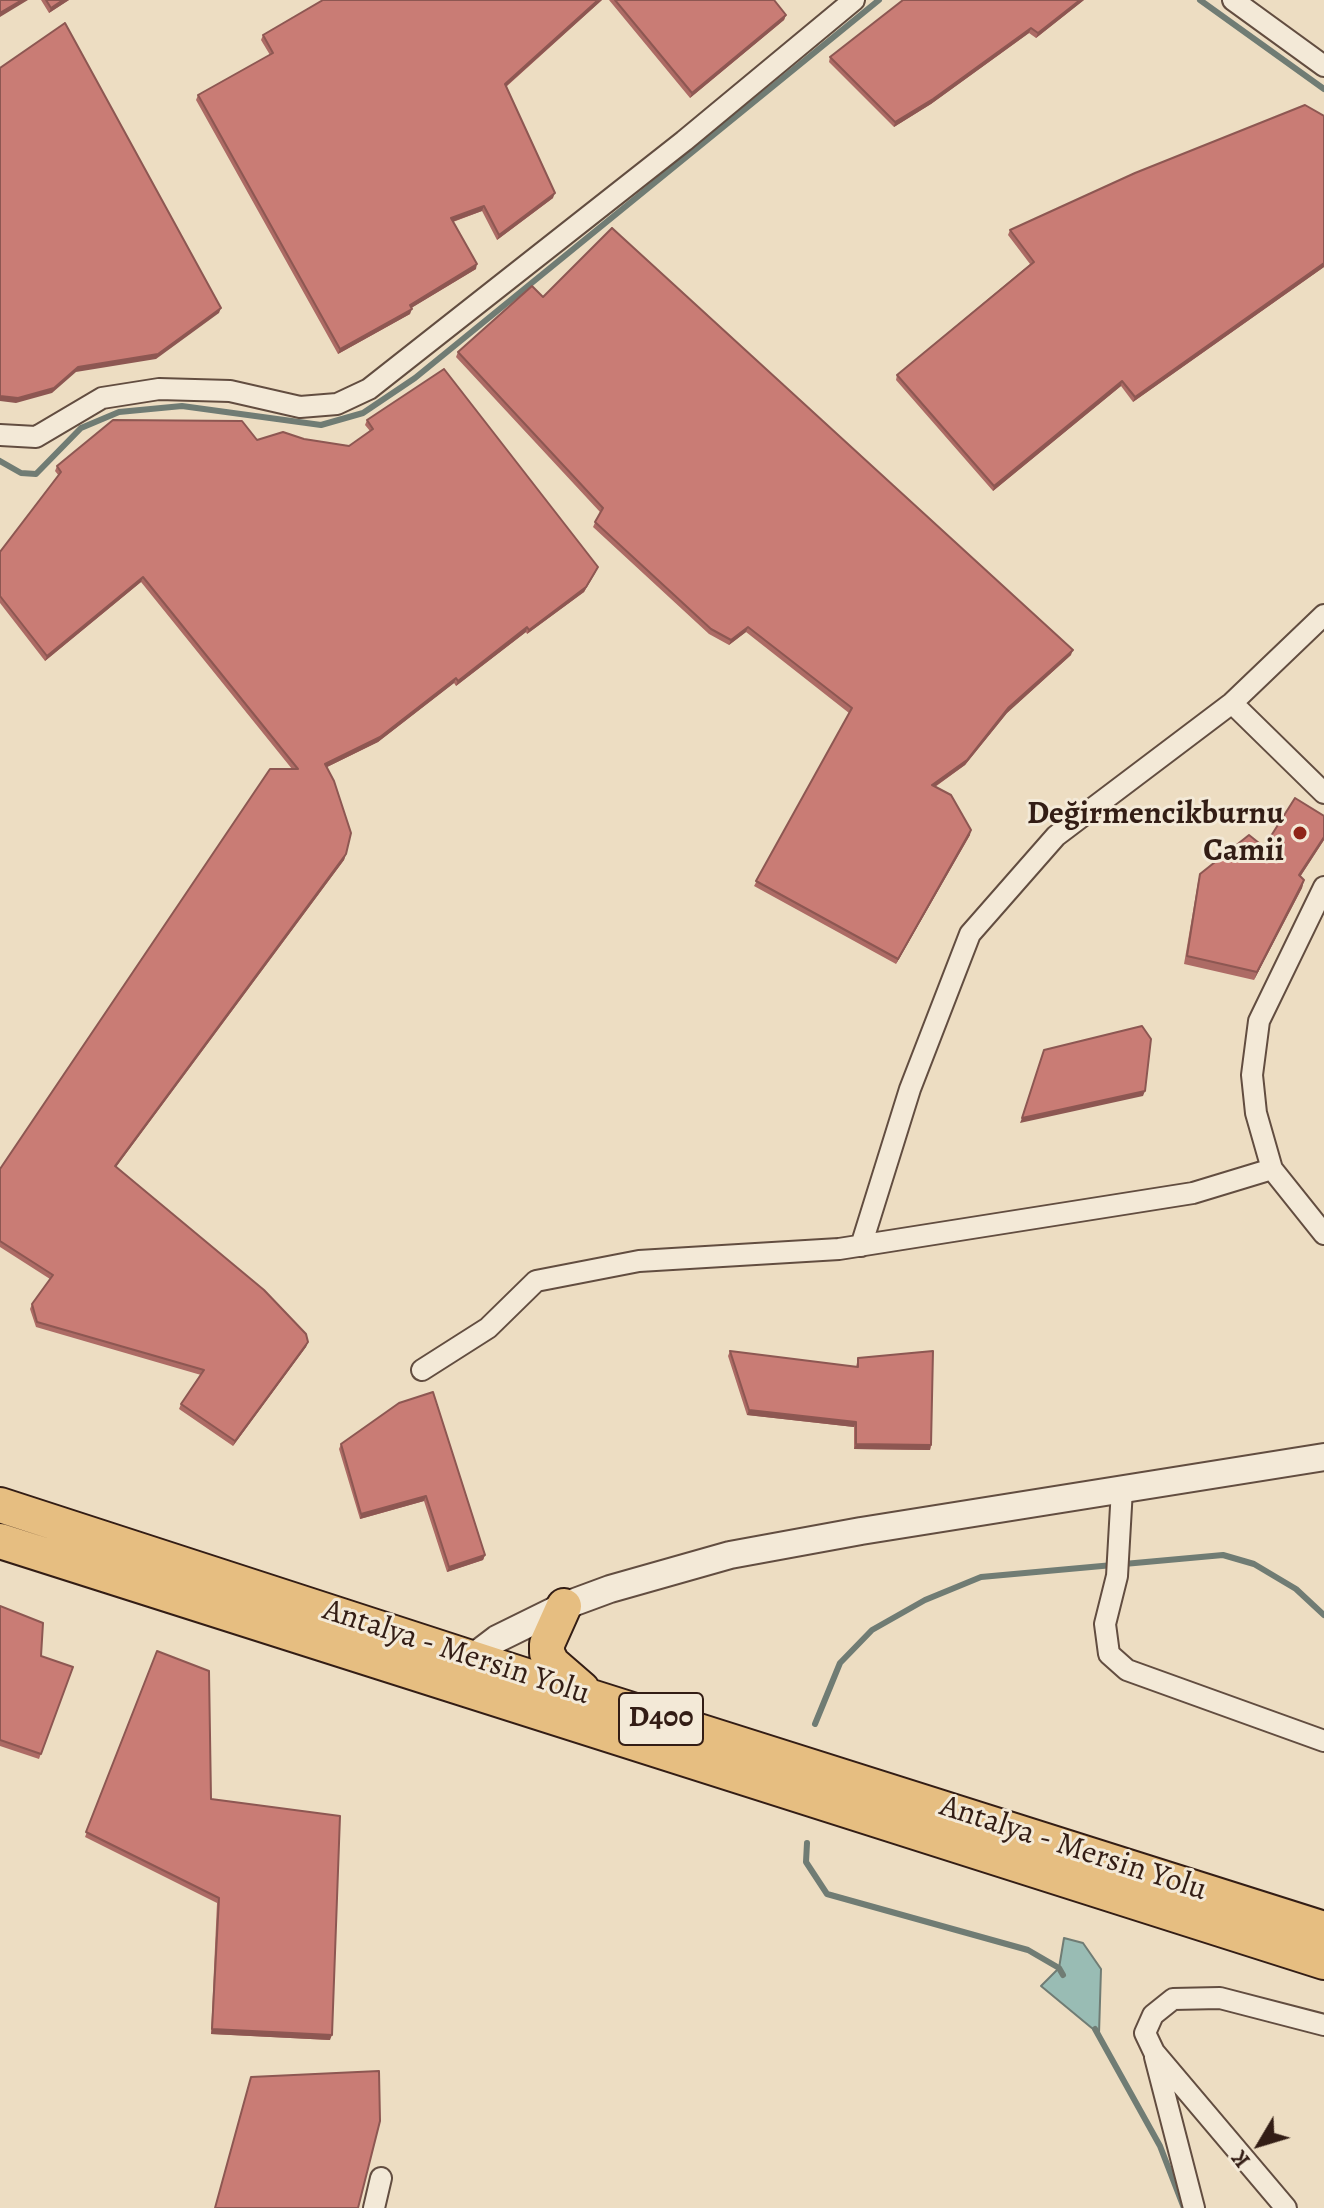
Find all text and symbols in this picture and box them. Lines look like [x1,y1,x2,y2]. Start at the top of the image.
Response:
place label: Değirmencikburnu Camii [1027,796,1284,871]
marker: Değirmencikburnu Camii [1291,824,1309,842]
street label: Antalya - Mersin Yolu [318,1592,594,1714]
road number: D400 [619,1693,703,1745]
street label: Antalya - Mersin Yolu [935,1788,1211,1910]
north arrow [1220,2104,1300,2184]
text: K [1225,2144,1257,2174]

